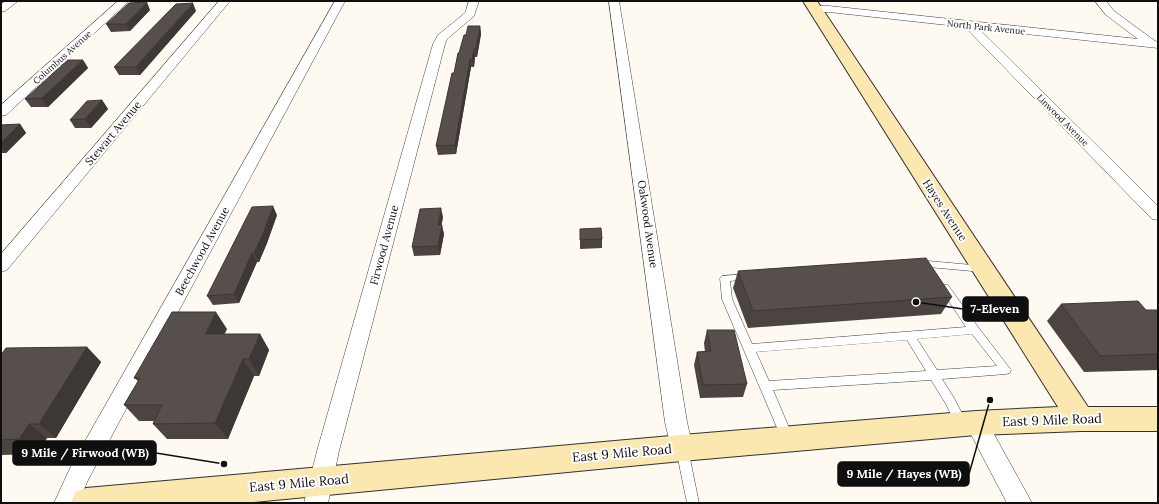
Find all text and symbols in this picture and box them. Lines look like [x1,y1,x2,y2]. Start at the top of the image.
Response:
street label: North Park Avenue [946,17,1026,37]
street label: Columbus Avenue [30,28,94,86]
street label: Linwood Avenue [1035,92,1091,148]
street label: Stewart Avenue [82,98,144,168]
street label: Hayes Avenue [920,176,970,244]
street label: Oakwood Avenue [635,179,661,269]
street label: Firwood Avenue [367,203,401,287]
street label: Beechwood Avenue [172,204,232,298]
callout: 7-Eleven [963,297,1028,321]
text: 7-Eleven [971,301,1020,316]
street label: East 9 Mile Road [1002,410,1102,430]
street label: East 9 Mile Road [571,440,673,466]
callout: 9 Mile / Firwood (WB) [13,441,156,465]
text: 9 Mile / Firwood (WB) [21,445,149,461]
callout: 9 Mile / Hayes (WB) [838,462,969,486]
text: 9 Mile / Hayes (WB) [846,466,962,482]
street label: East 9 Mile Road [248,470,350,496]

